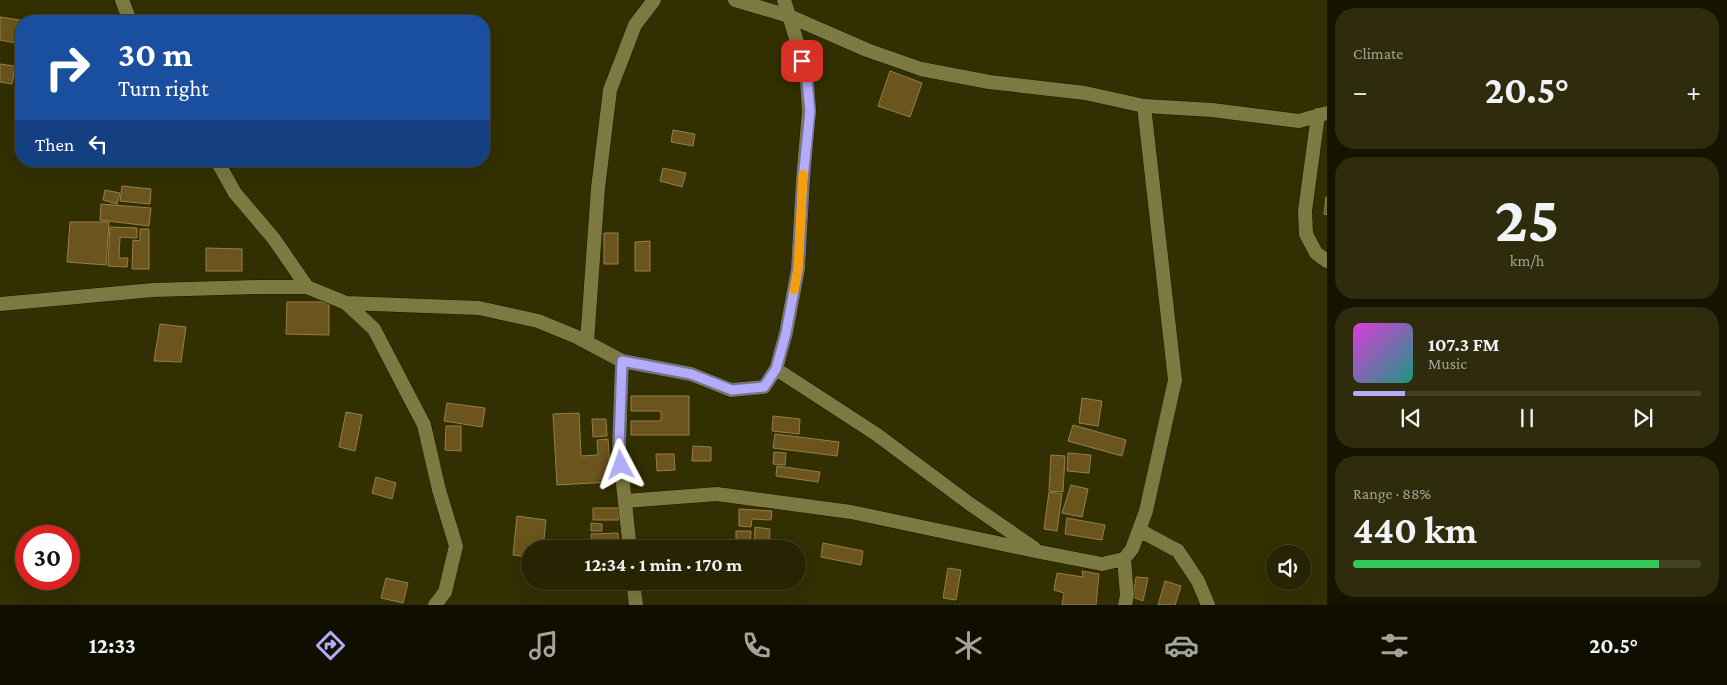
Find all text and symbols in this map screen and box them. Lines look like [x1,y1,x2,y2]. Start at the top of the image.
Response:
icon: right [35,35,100,100]
text: 30 m [118,35,193,74]
pin [781,40,823,82]
text: Climate [1353,45,1403,62]
icon: arrive [788,47,816,75]
text: 20.5° [1485,69,1569,111]
text: Turn right [118,76,209,101]
text: − [1353,76,1368,107]
text: + [1686,76,1701,107]
icon: left [84,130,112,158]
text: Then [35,134,74,155]
text: 25 [1495,183,1560,255]
text: km/h [1510,252,1544,269]
text: 107.3 FM [1428,334,1499,355]
text: Music [1428,355,1467,372]
icon: previous [1397,404,1425,432]
icon: pause [1513,404,1541,432]
icon: next [1629,404,1657,432]
position arrow [594,438,646,490]
text: Range · 88% [1353,485,1431,502]
text: 440 km [1353,509,1477,551]
speed limit sign: 30 [15,525,80,590]
map controls [1266,545,1311,590]
button: sound [1266,545,1311,590]
text: 12:34 · 1 min · 170 m [585,554,742,575]
icon: directions [313,628,348,663]
icon: music [526,628,561,663]
icon: phone [739,628,774,663]
icon: climate [951,628,986,663]
icon: car [1164,628,1199,663]
icon: filters [1377,628,1412,663]
text: 12:33 [89,633,136,658]
text: 20.5° [1589,633,1638,658]

